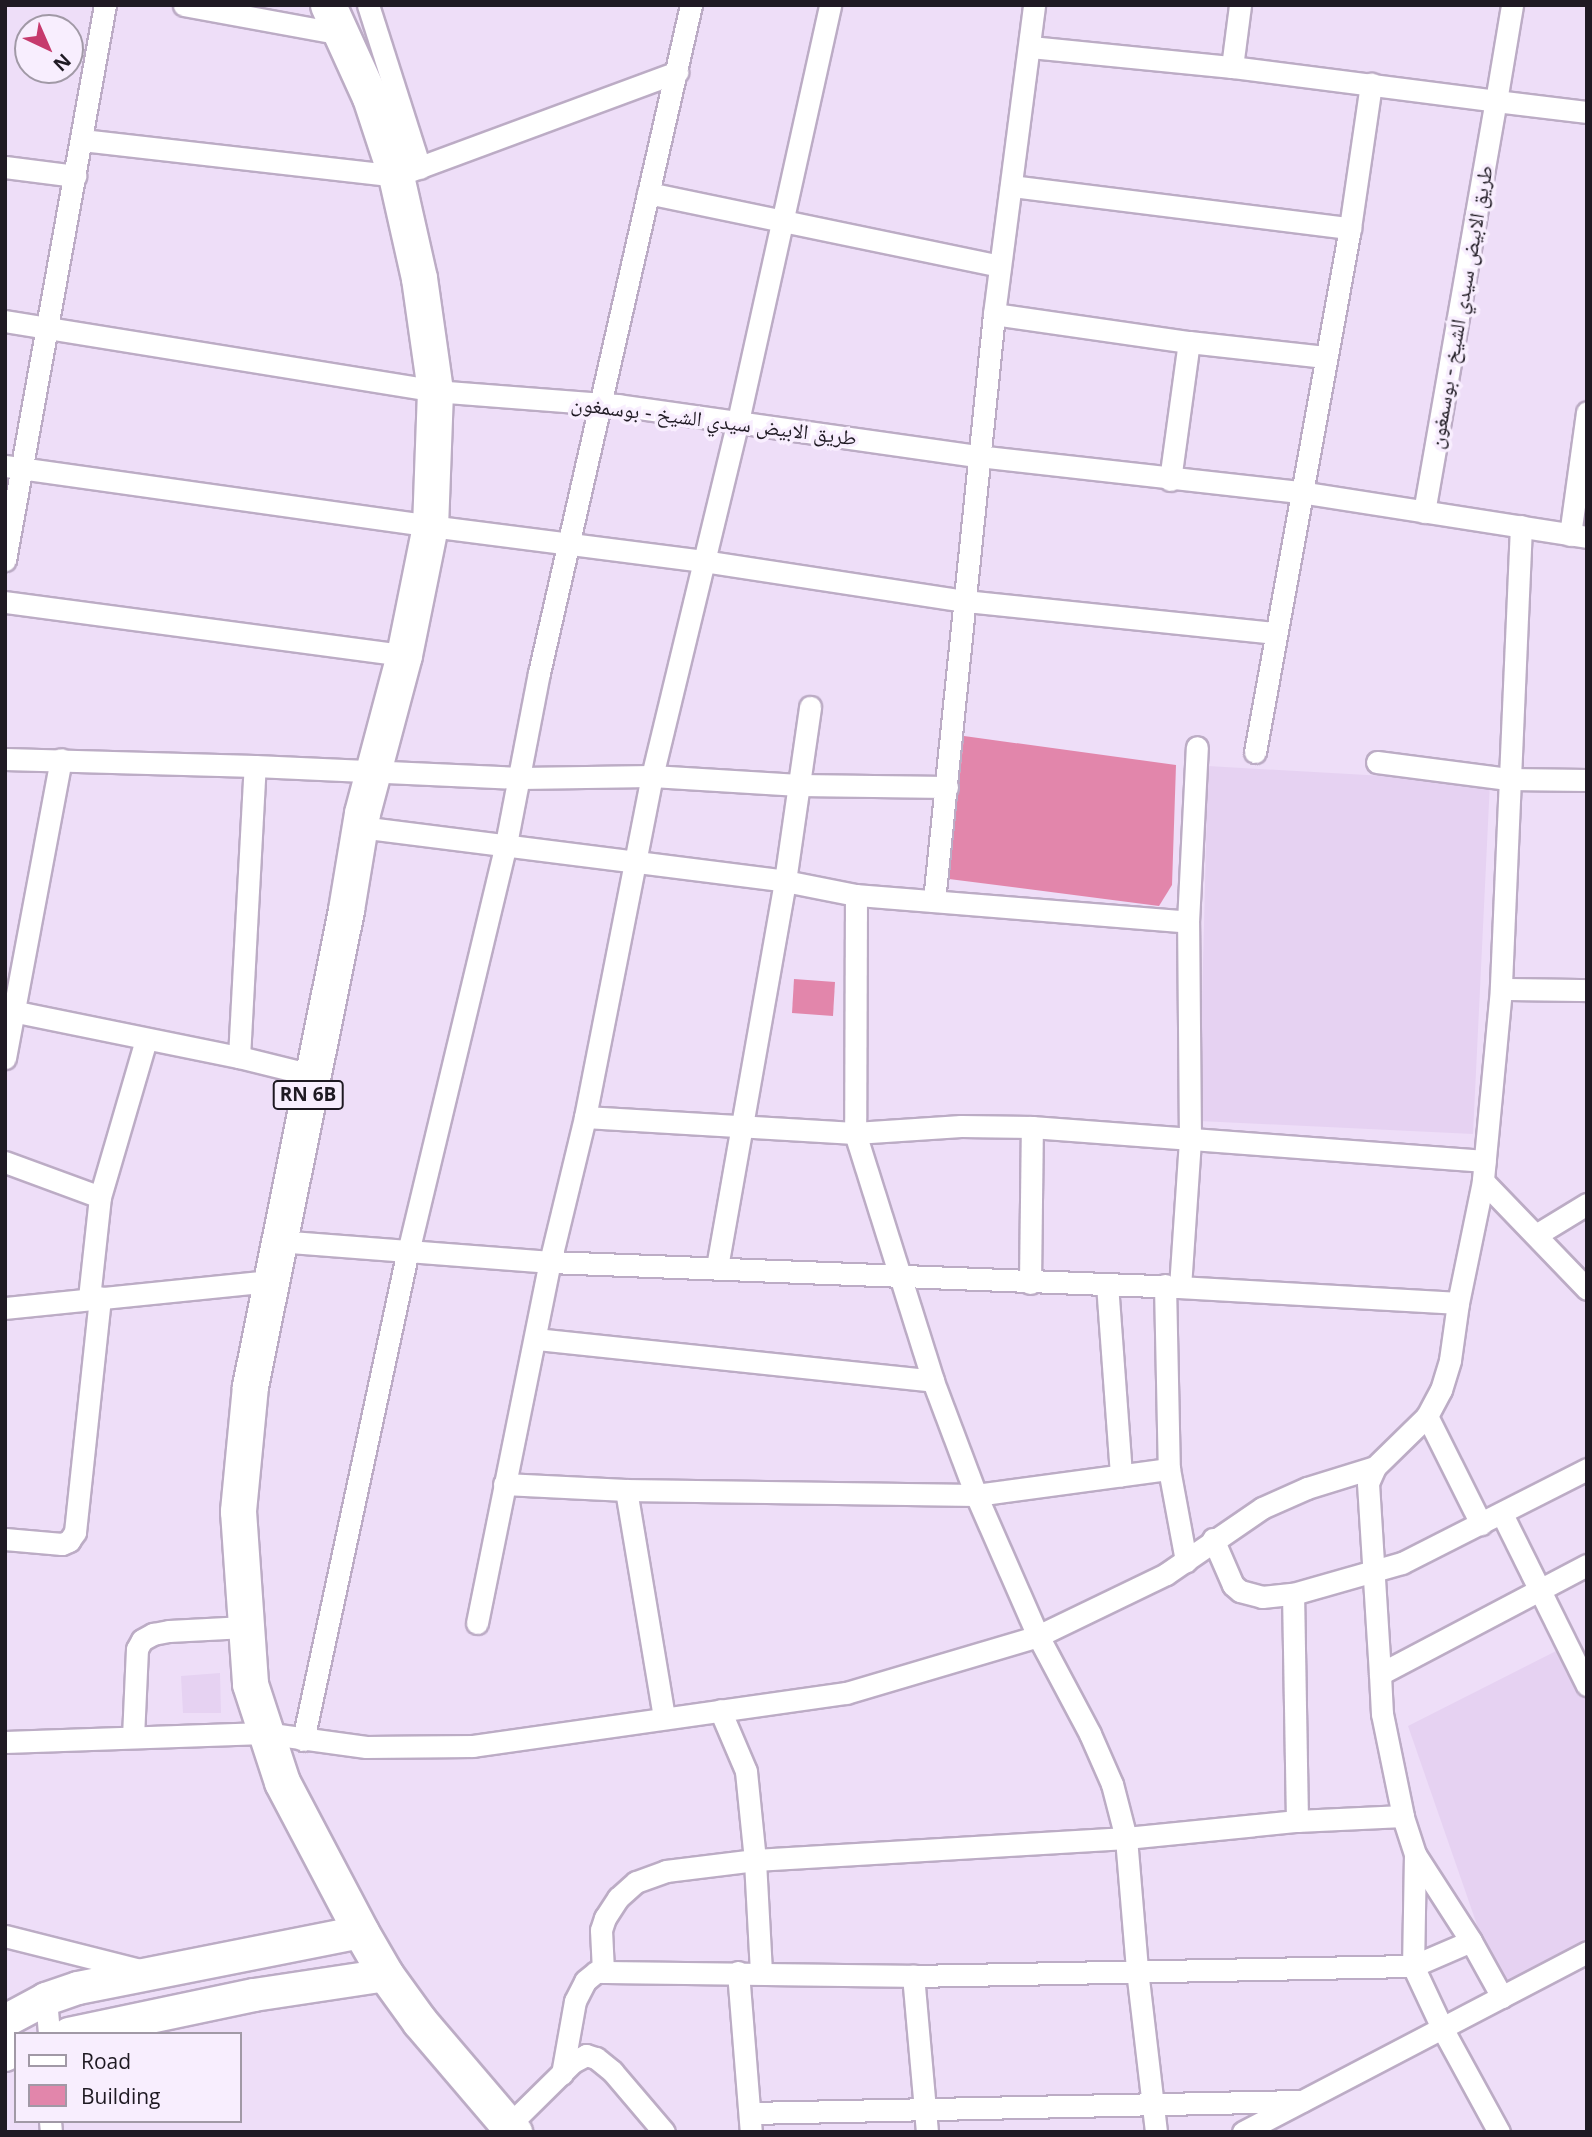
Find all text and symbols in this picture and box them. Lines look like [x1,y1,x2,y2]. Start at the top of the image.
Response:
north arrow [14,14,84,84]
text: N [48,48,77,77]
street label: طريق الابيض سيدي الشيخ - بوسمغون [1423,163,1497,451]
street label: طريق الابيض سيدي الشيخ - بوسمغون [570,390,858,450]
road number: RN 6B [271,1079,345,1110]
legend [14,2032,242,2123]
text: Road [81,2047,131,2075]
text: Building [81,2082,160,2110]

